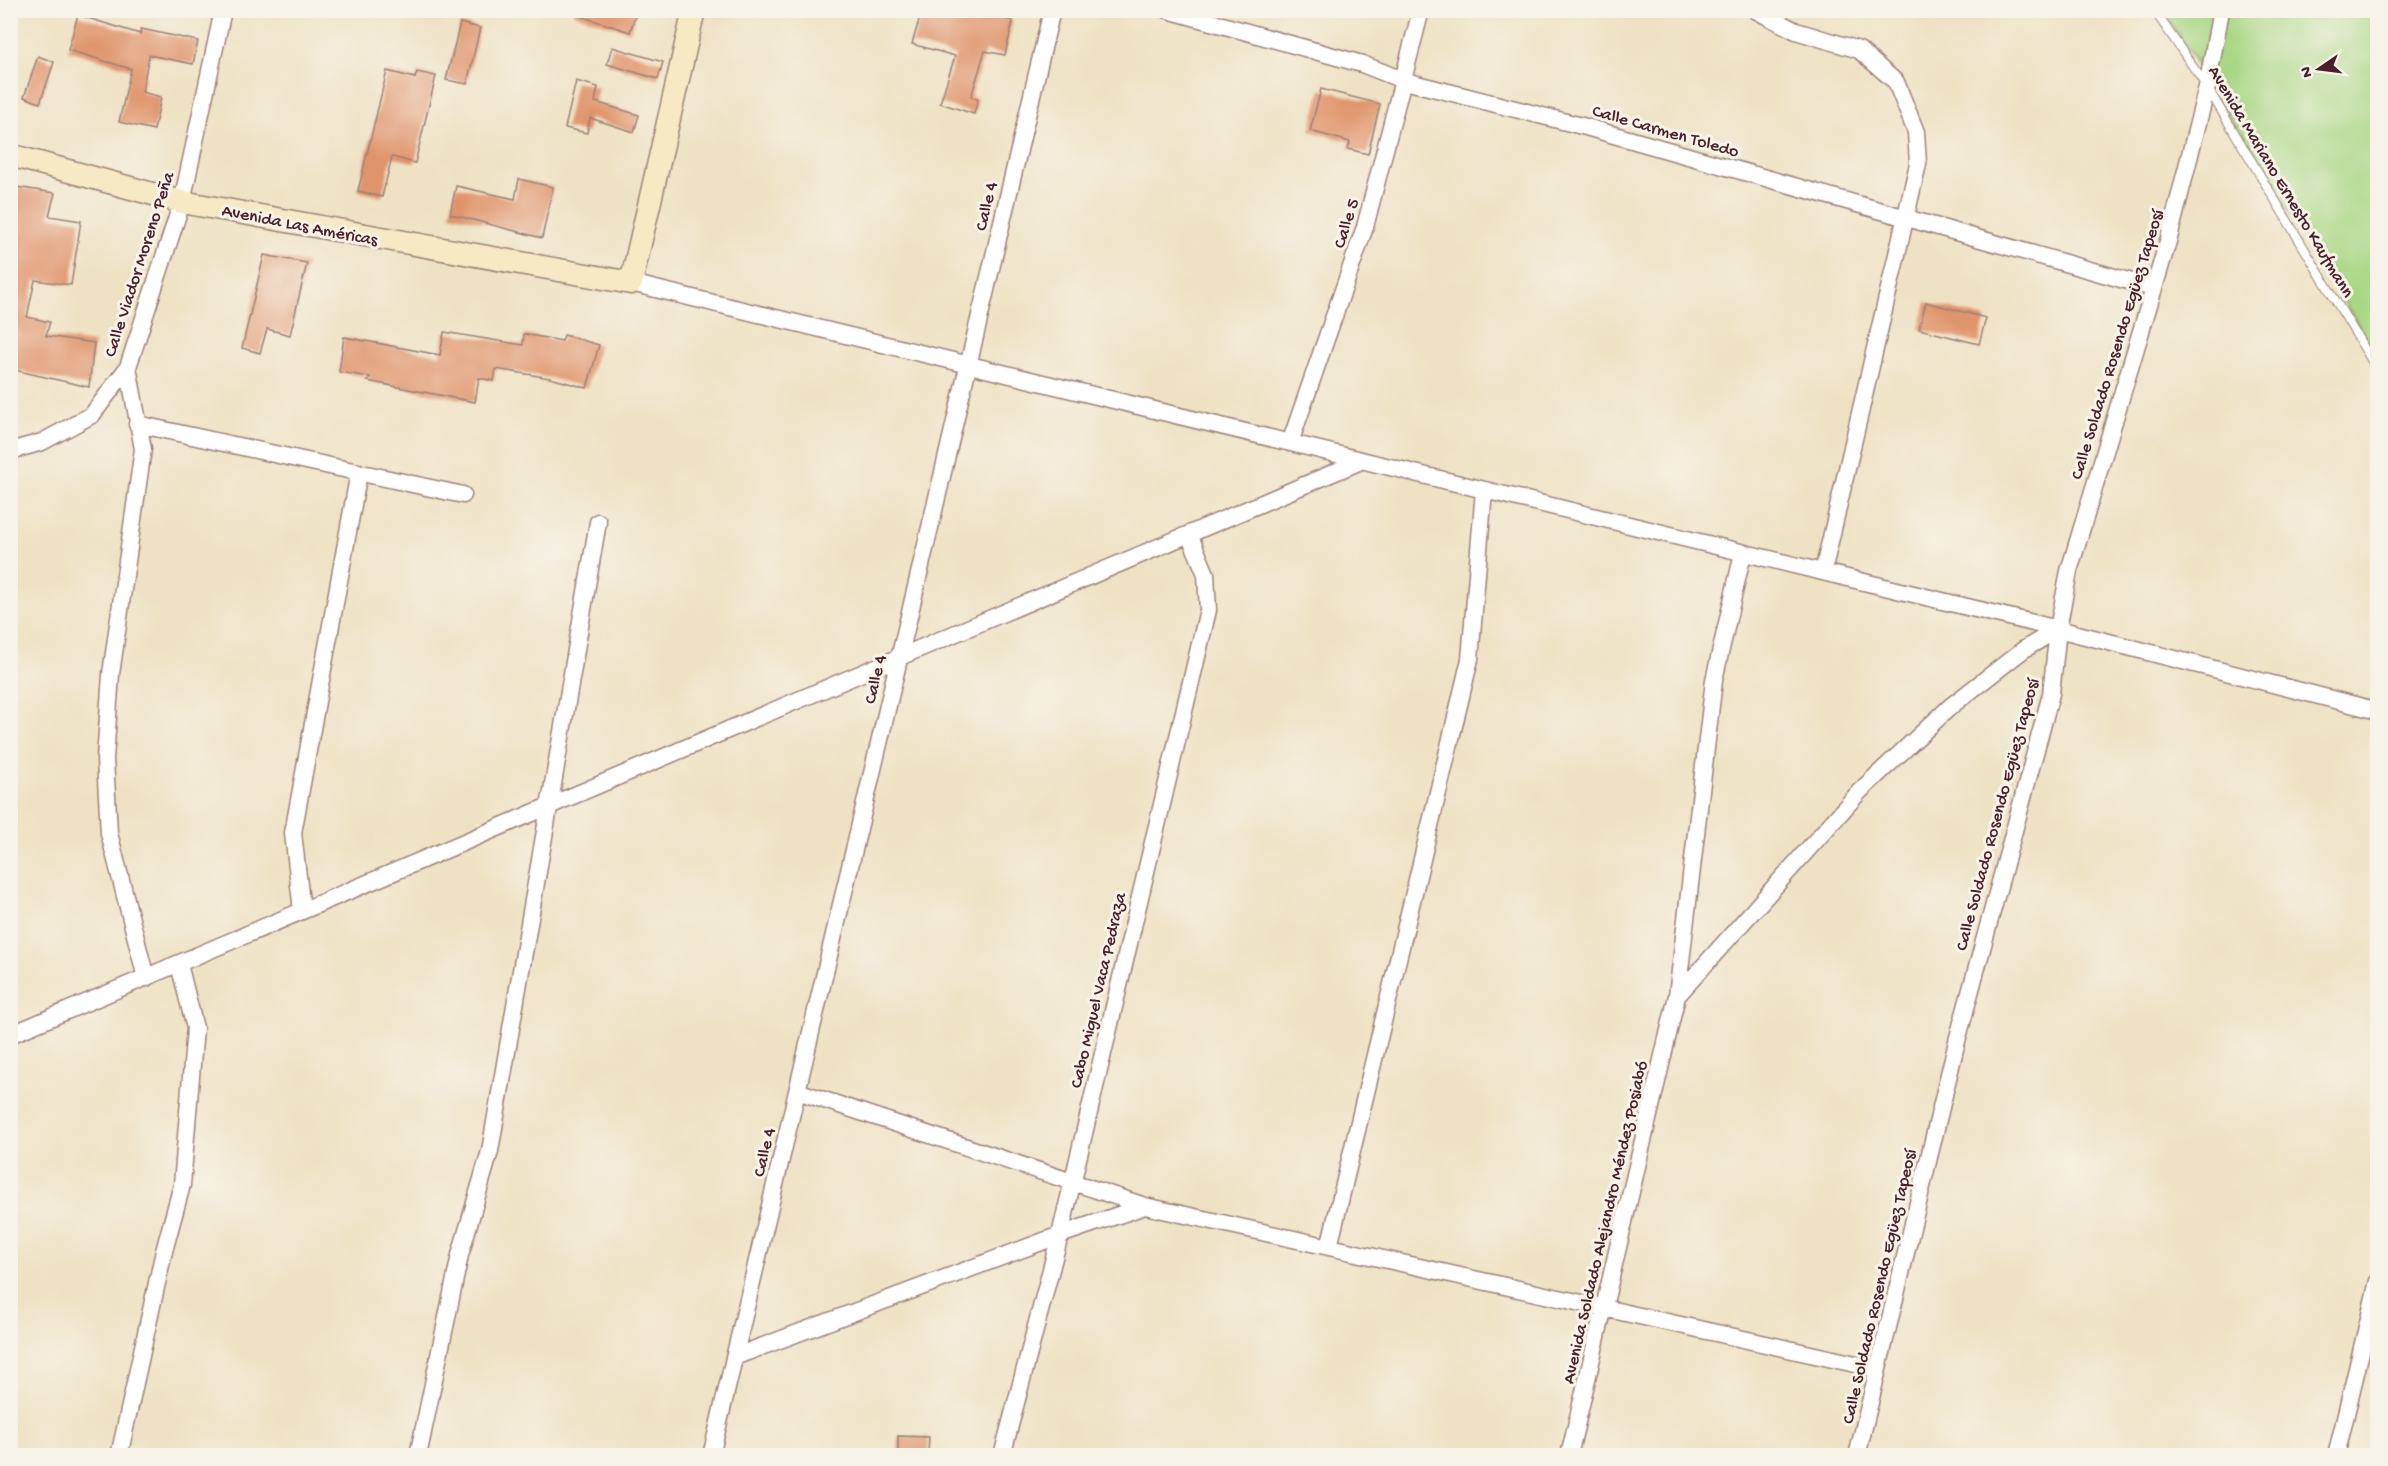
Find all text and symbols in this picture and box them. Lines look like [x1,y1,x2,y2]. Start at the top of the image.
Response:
north arrow [2289,39,2349,99]
street label: Avenida Mariano Ernesto Kaufmann [2202,63,2358,302]
text: N [2297,64,2318,79]
street label: Calle Carmen Toledo [1590,101,1741,163]
street label: Calle Viador Moreno Peña [101,169,181,360]
street label: Calle 4 [972,179,1003,233]
street label: Calle 5 [1330,196,1365,251]
street label: Avenida Las Américas [220,201,381,252]
street label: Calle Soldado Rosendo Egüez Tapeosí [2067,206,2170,482]
street label: Calle 4 [861,652,892,706]
street label: Calle Soldado Rosendo Egüez Tapeosí [1952,675,2045,953]
street label: Cabo Miguel Vaca Pedraza [1067,890,1132,1090]
street label: Avenida Soldado Alejandro Méndez Posiabó [1559,1059,1654,1386]
street label: Calle 4 [750,1125,781,1179]
street label: Calle Soldado Rosendo Egüez Tapeosí [1839,1146,1923,1426]

